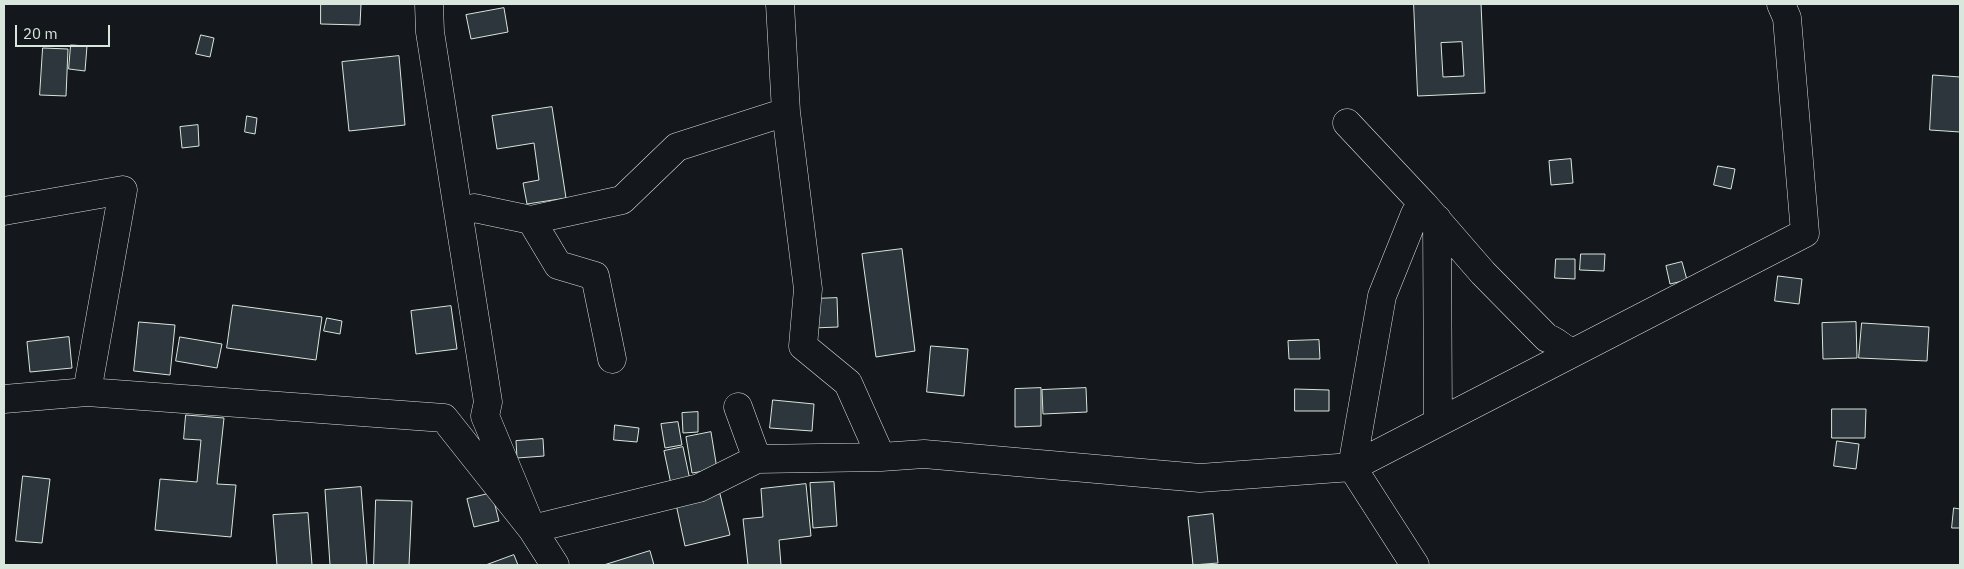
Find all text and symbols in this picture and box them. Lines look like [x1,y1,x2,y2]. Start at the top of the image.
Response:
scale bar [18,15,112,47]
text: 20 m [23,24,58,43]

